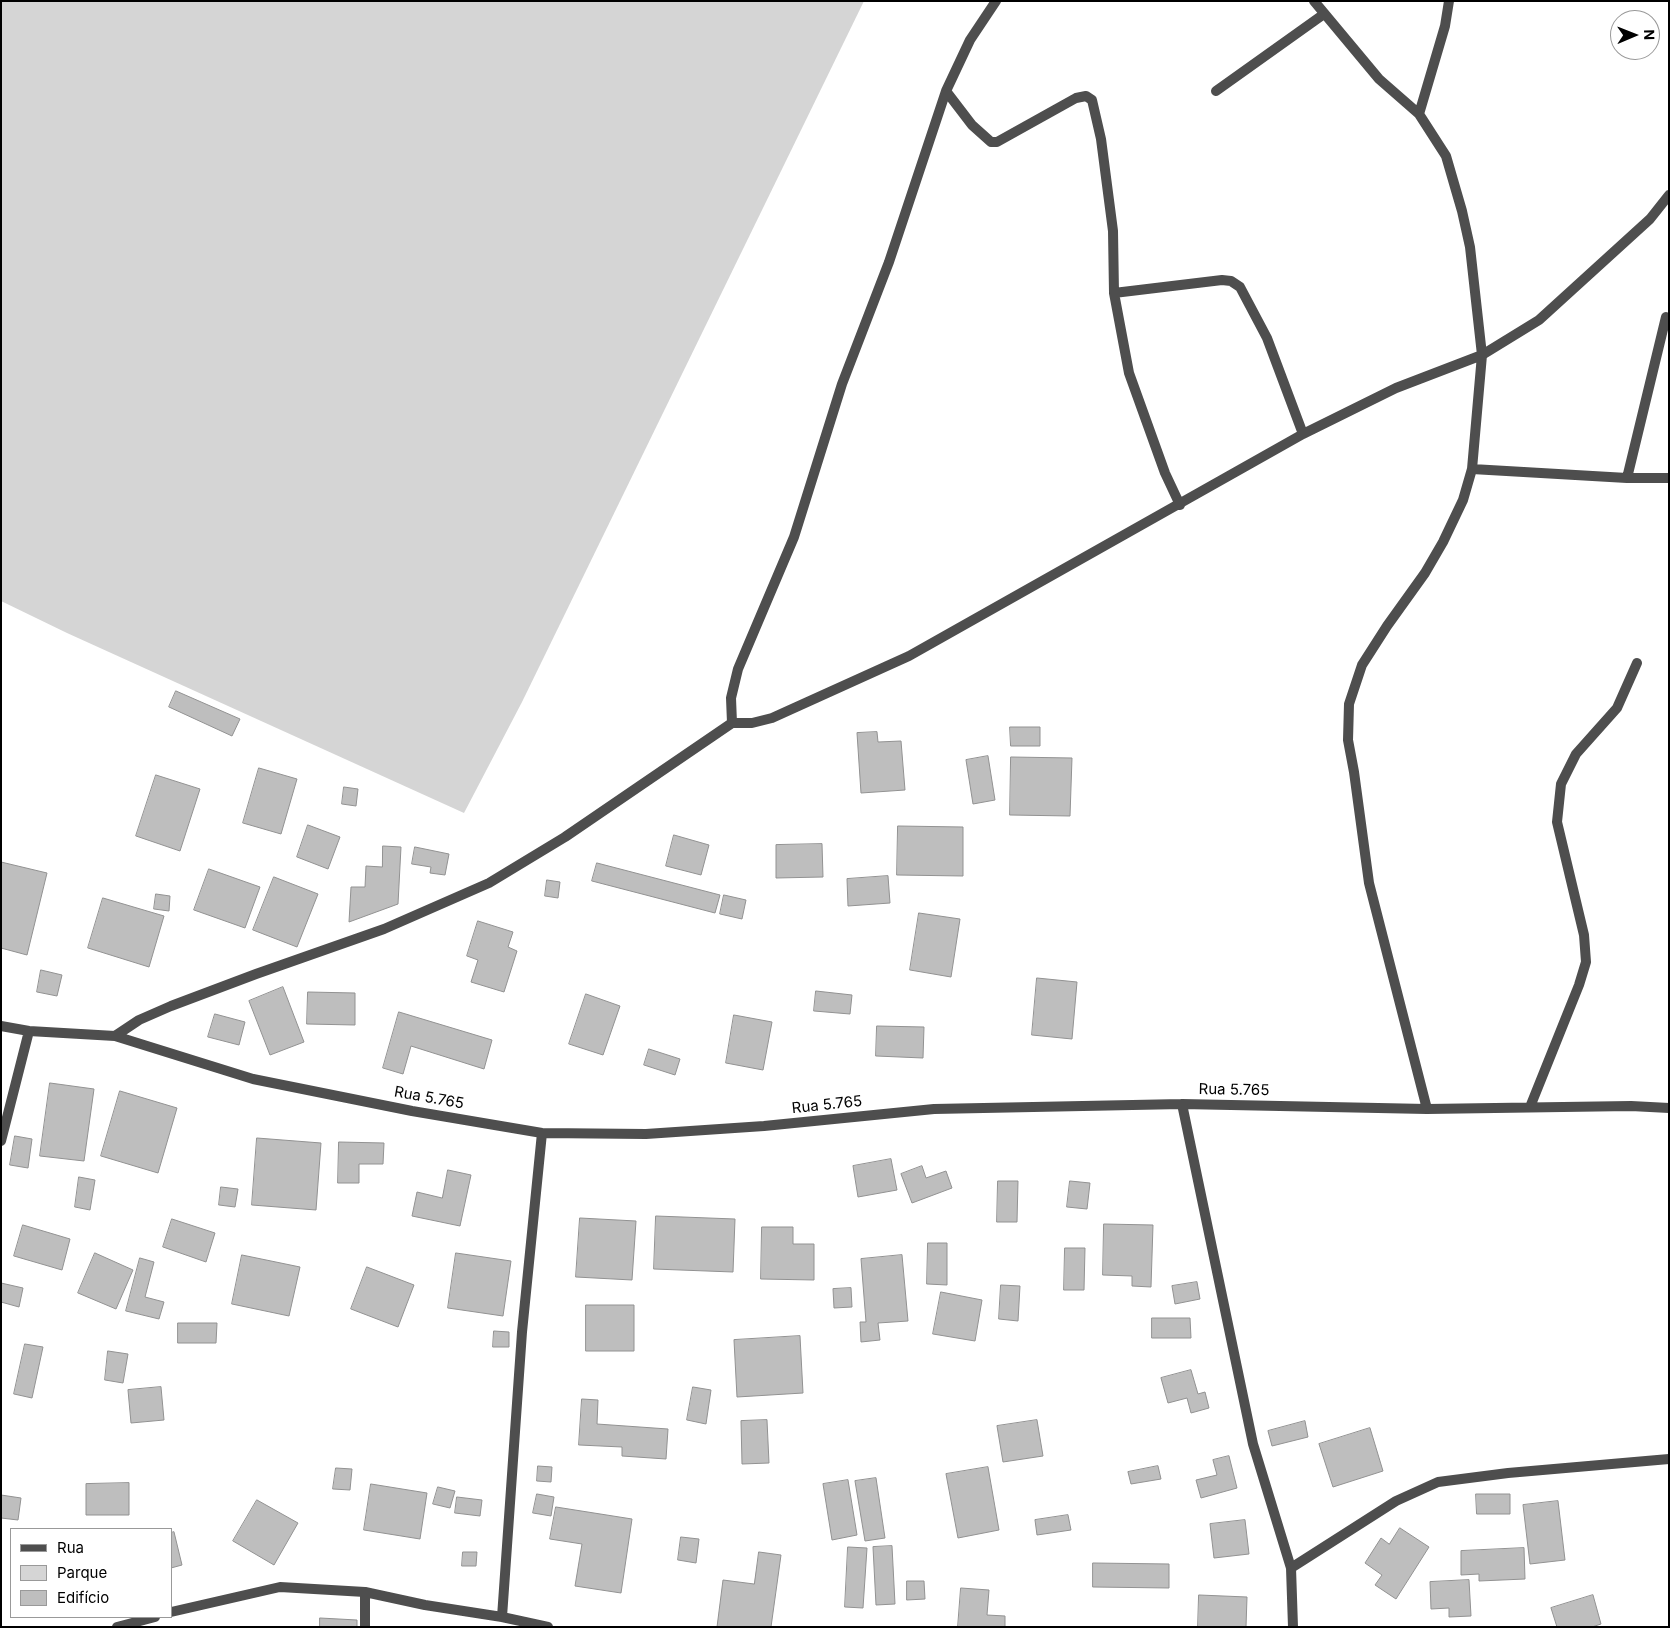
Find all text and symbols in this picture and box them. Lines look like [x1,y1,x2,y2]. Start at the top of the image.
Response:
north arrow [1610,10,1660,60]
text: N [1641,29,1658,40]
street label: Rua 5.765 [1199,1080,1269,1100]
street label: Rua 5.765 [393,1083,465,1113]
street label: Rua 5.765 [791,1092,863,1118]
legend [10,1528,172,1618]
text: Rua [57,1538,84,1557]
text: Parque [57,1563,107,1582]
text: Edifício [57,1588,109,1607]

